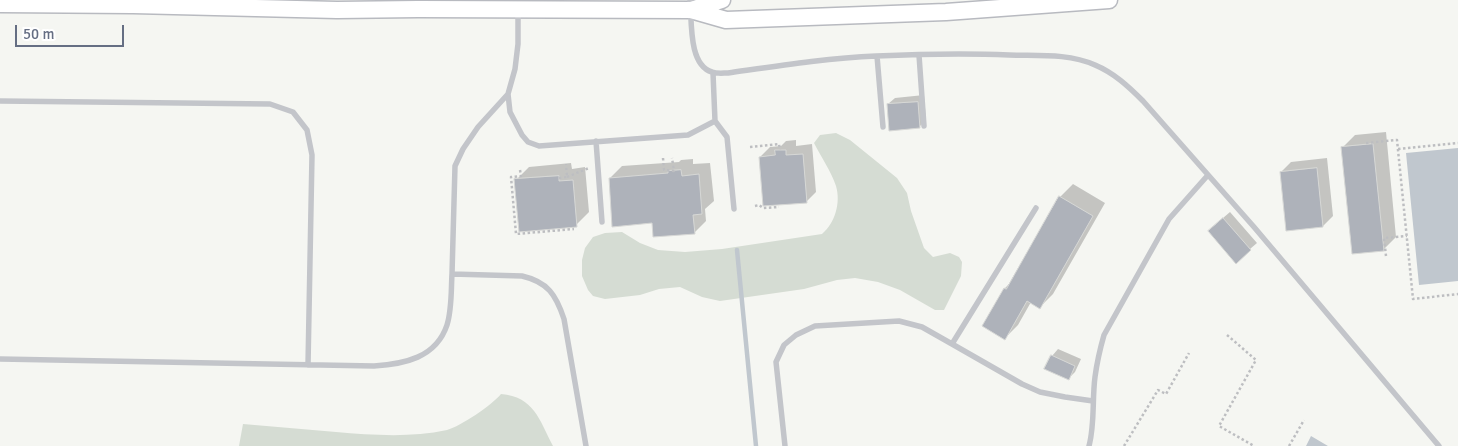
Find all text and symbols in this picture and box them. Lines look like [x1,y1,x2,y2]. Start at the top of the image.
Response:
scale bar [18,15,126,47]
text: 50 m [23,25,54,43]

